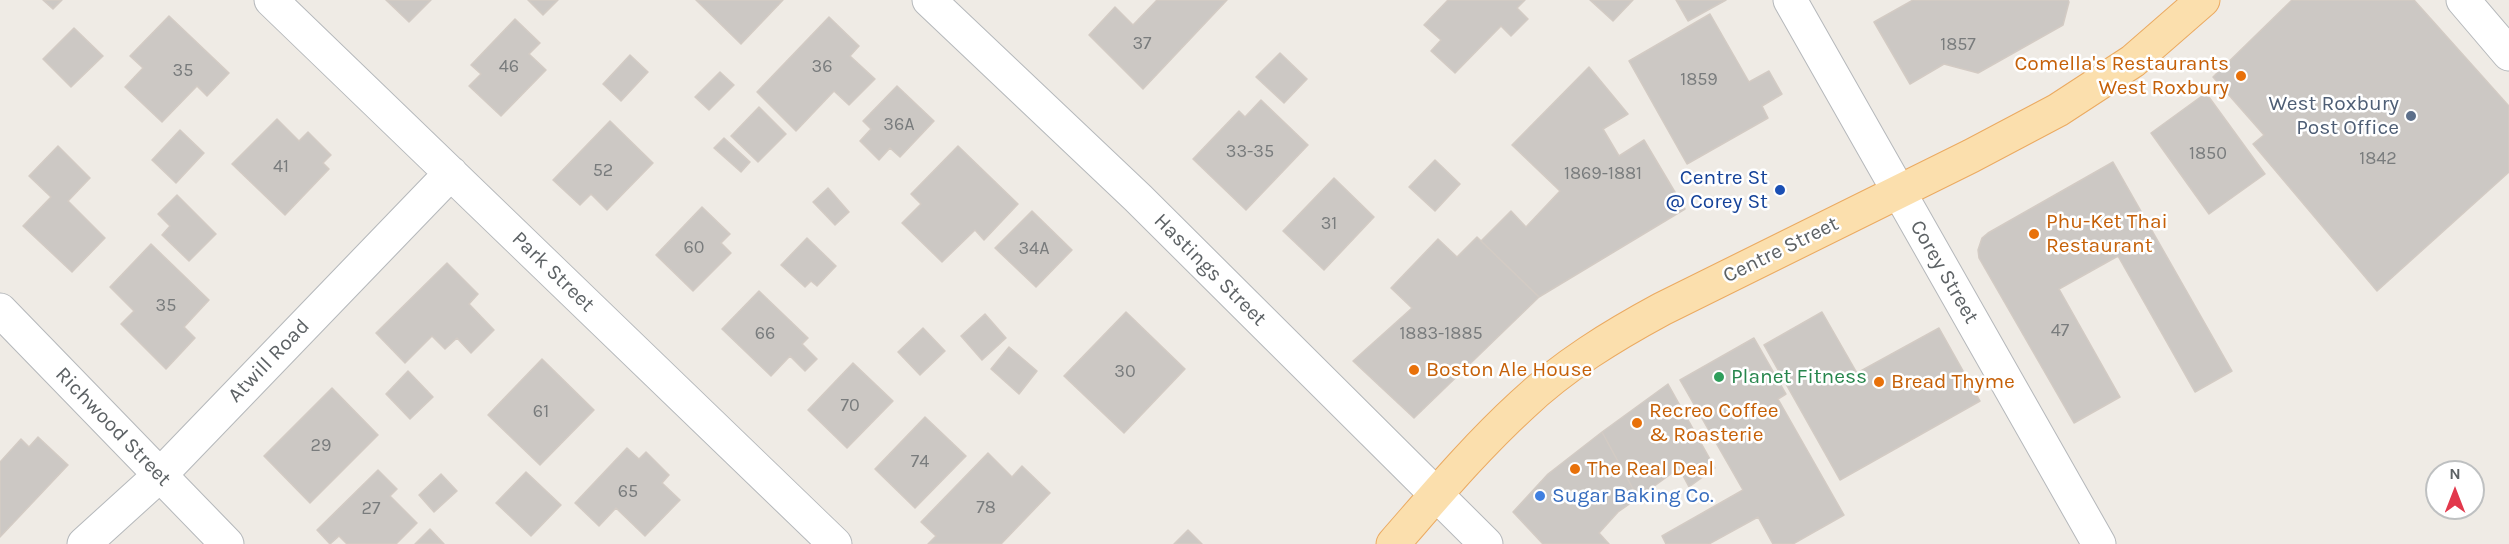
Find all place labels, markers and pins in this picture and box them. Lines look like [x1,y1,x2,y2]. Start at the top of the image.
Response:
place label: Comella's Restaurants West Roxbury [2014,51,2229,101]
marker: Comella's Restaurants West Roxbury [2234,69,2248,83]
place label: West Roxbury Post Office [2269,91,2399,141]
marker: West Roxbury Post Office [2404,109,2418,123]
place label: Centre St @ Corey St [1665,165,1768,215]
marker: Centre St @ Corey St [1773,183,1787,197]
place label: Phu-Ket Thai Restaurant [2046,209,2168,259]
marker: Phu-Ket Thai Restaurant [2027,227,2041,241]
place label: Boston Ale House [1426,357,1592,383]
marker: Boston Ale House [1407,363,1421,377]
place label: Planet Fitness [1731,364,1867,390]
place label: Bread Thyme [1891,369,2015,395]
marker: Planet Fitness [1712,370,1726,384]
marker: Bread Thyme [1872,375,1886,389]
place label: Recreo Coffee & Roasterie [1649,398,1779,448]
marker: Recreo Coffee & Roasterie [1630,416,1644,430]
place label: The Real Deal [1587,456,1714,482]
marker: The Real Deal [1568,462,1582,476]
place label: Sugar Baking Co. [1552,483,1714,509]
marker: Sugar Baking Co. [1533,489,1547,503]

